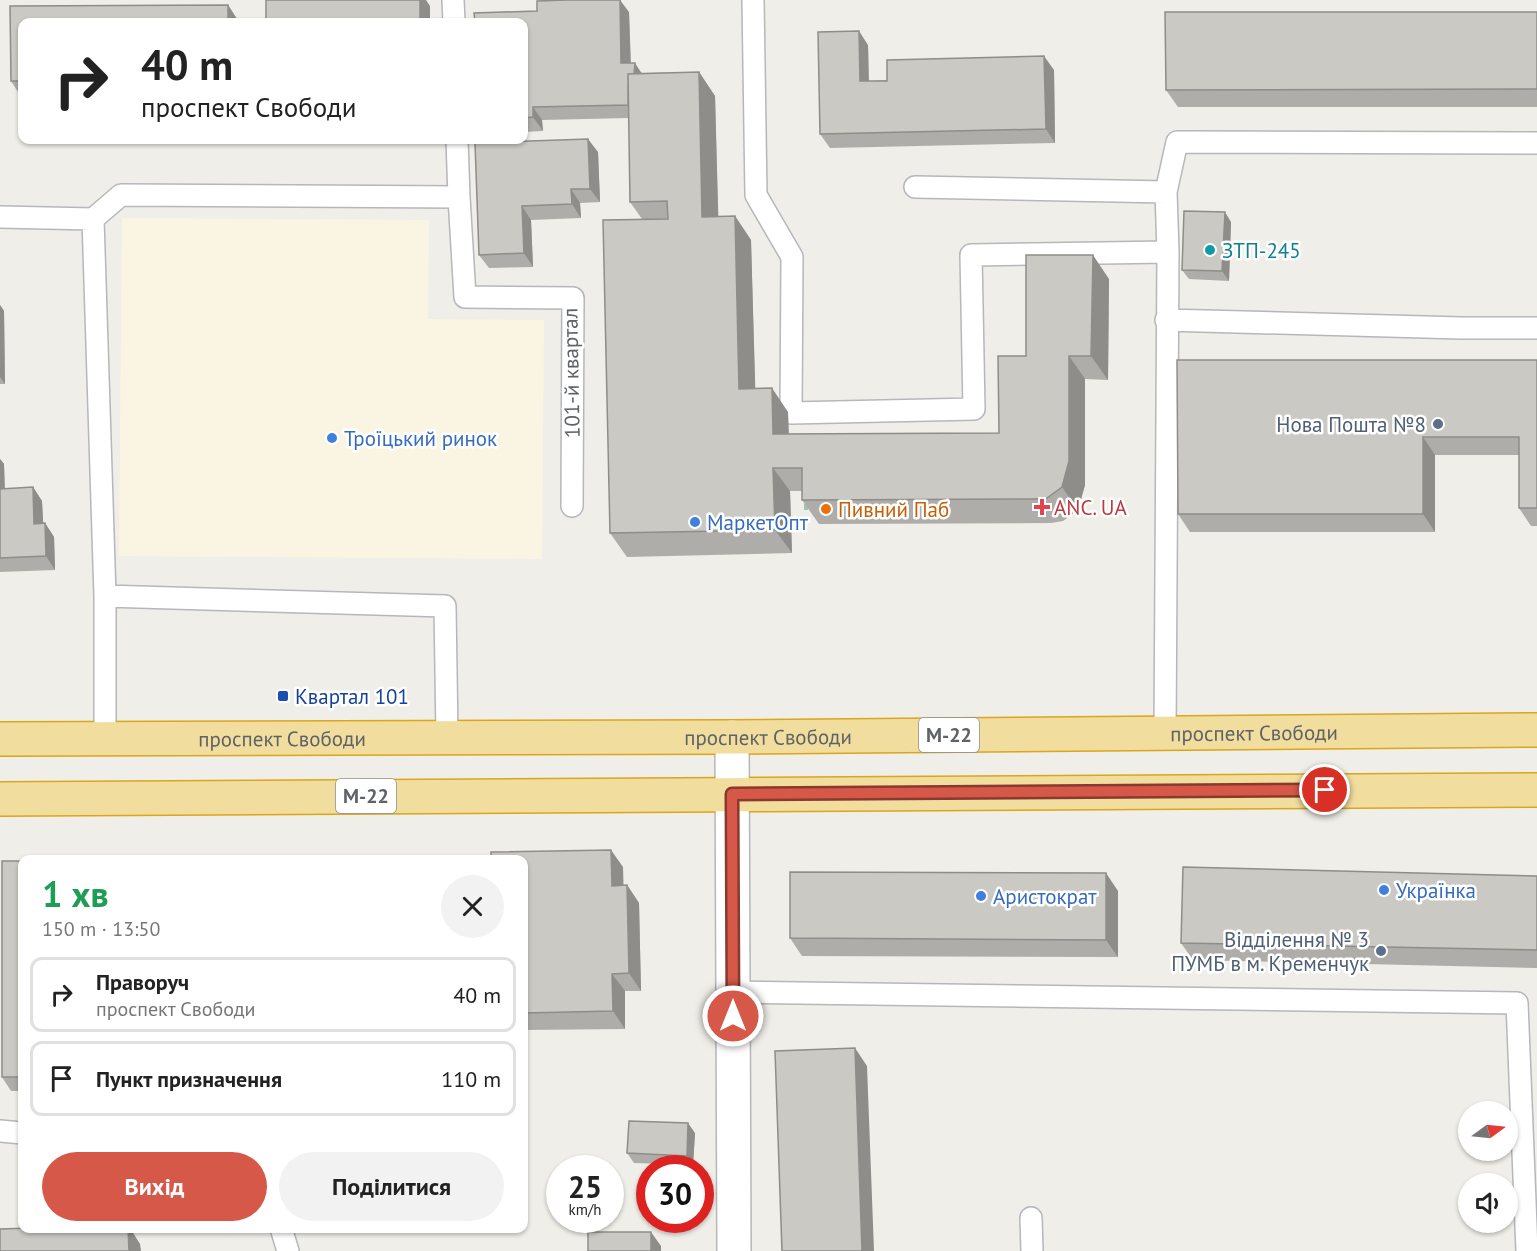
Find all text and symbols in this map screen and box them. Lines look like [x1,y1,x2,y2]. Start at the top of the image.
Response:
text: 40 m [141,37,233,92]
icon: right [42,42,120,120]
text: проспект Свободи [141,90,356,124]
place label: ЗТП-245 [1222,237,1301,264]
marker: ЗТП-245 [1203,243,1217,257]
street label: 101-й квартал [556,308,586,438]
place label: Нова Пошта №8 [1276,411,1426,438]
marker: Нова Пошта №8 [1431,417,1445,431]
place label: Троїцький ринок [344,425,497,452]
marker: Троїцький ринок [325,431,339,445]
place label: ANC. UA [1054,494,1128,521]
place label: Пивний Паб [838,496,949,523]
marker: ANC. UA [1035,500,1049,514]
marker: Пивний Паб [819,502,833,516]
place label: МаркетОпт [707,509,809,536]
marker: МаркетОпт [688,515,702,529]
place label: Квартал 101 [295,683,409,710]
marker: Квартал 101 [276,689,290,703]
road number: М-22 [919,718,979,752]
street label: проспект Свободи [1170,718,1338,747]
street label: проспект Свободи [684,722,852,751]
street label: проспект Свободи [198,725,366,752]
pin [1299,764,1350,815]
icon: arrive [1308,773,1341,806]
road number: М-22 [336,779,396,813]
text: 1 хв [42,870,109,917]
button: close [441,875,504,938]
place label: Українка [1396,877,1476,904]
place label: Аристократ [993,883,1097,910]
marker: Українка [1377,883,1391,897]
marker: Аристократ [974,889,988,903]
text: 150 m · 13:50 [42,916,160,942]
place label: Відділення № 3 ПУМБ в м. Кременчук [1171,926,1369,977]
marker: Відділення № 3 ПУМБ в м. Кременчук [1374,944,1388,958]
text: Праворуч [96,968,189,996]
icon: right [45,978,78,1011]
text: 40 m [453,981,501,1009]
position arrow [701,984,765,1048]
text: проспект Свободи [96,996,256,1022]
icon: arrive [45,1062,78,1095]
text: Пункт призначення [96,1065,282,1093]
text: 110 m [441,1065,501,1093]
north arrow [1458,1101,1518,1161]
map controls [1458,1101,1518,1233]
button: Вихід [42,1152,267,1221]
button: Поділитися [279,1152,504,1221]
speed limit sign: 30 [636,1155,714,1233]
text: 25 [568,1167,602,1206]
button: sound [1458,1173,1518,1233]
text: km/h [569,1200,601,1219]

